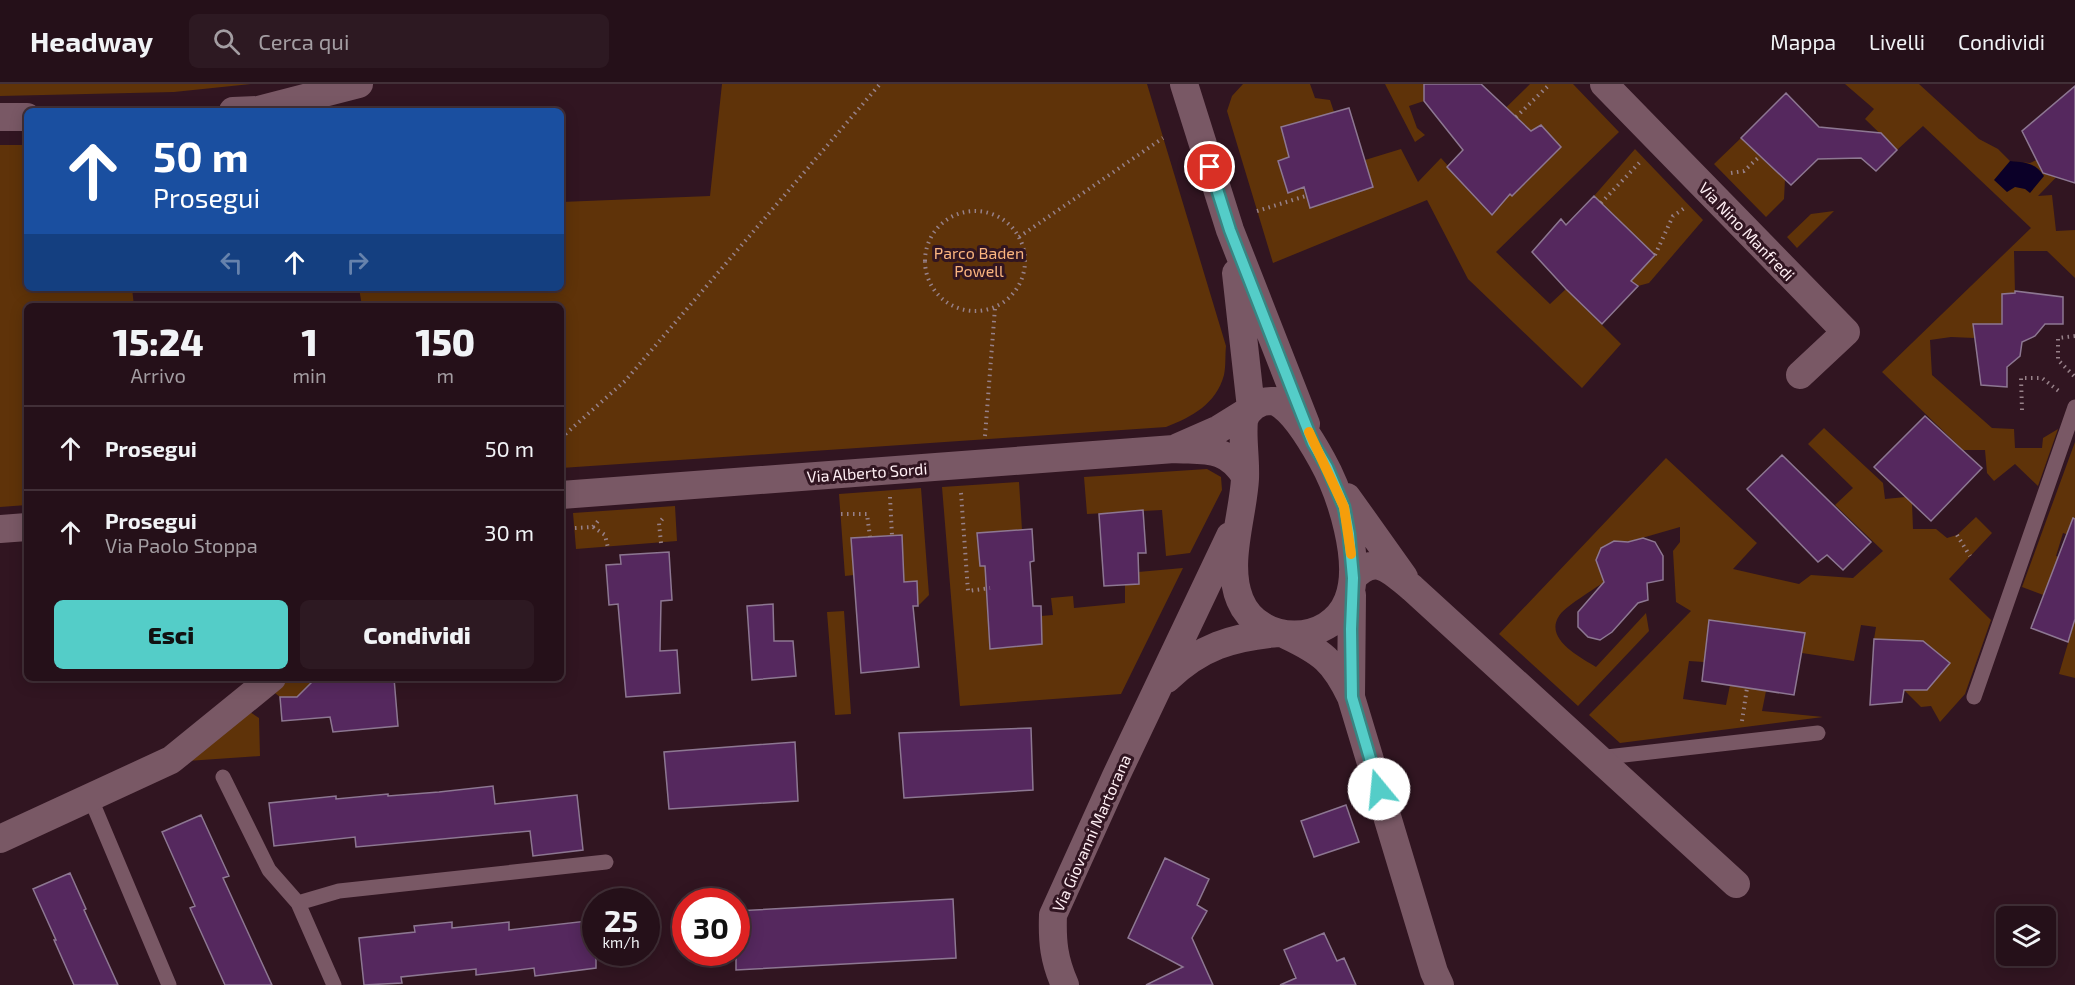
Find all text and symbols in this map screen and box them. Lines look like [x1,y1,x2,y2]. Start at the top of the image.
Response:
search box [189,14,609,68]
text: Headway [30,24,153,58]
icon: search [210,25,243,58]
text: Cerca qui [258,28,349,54]
text: Mappa [1770,29,1836,54]
text: Livelli [1869,29,1925,54]
text: Condividi [1958,29,2045,54]
text: 50 m [153,130,249,180]
icon: ahead [54,132,132,210]
pin [1184,141,1235,192]
icon: arrive [1193,150,1226,183]
street label: Via Nino Manfredi [1695,178,1799,284]
text: Prosegui [153,181,260,213]
park label: Parco Baden Powell [934,243,1024,280]
icon: left [215,246,248,279]
icon: ahead [278,246,311,279]
icon: right [341,246,374,279]
text: 15:24 [113,320,204,363]
text: 1 [301,320,318,363]
text: 150 [415,320,475,363]
text: Arrivo [131,363,186,387]
text: min [292,363,327,387]
text: m [437,363,454,387]
icon: ahead [54,432,87,465]
text: Prosegui [105,435,197,461]
text: 50 m [485,435,534,461]
street label: Via Alberto Sordi [806,458,928,486]
text: Prosegui [105,507,197,533]
icon: ahead [54,516,87,549]
text: 30 m [484,519,534,545]
text: Via Paolo Stoppa [105,533,258,557]
button: Esci [54,600,288,669]
button: Condividi [300,600,534,669]
street label: Via Giovanni Martorana [1048,751,1134,915]
position arrow [1347,757,1411,821]
speed limit sign: 30 [672,888,750,966]
text: 25 [604,902,638,938]
map controls [1996,906,2056,966]
button: layers [1996,906,2056,966]
text: km/h [602,933,640,951]

